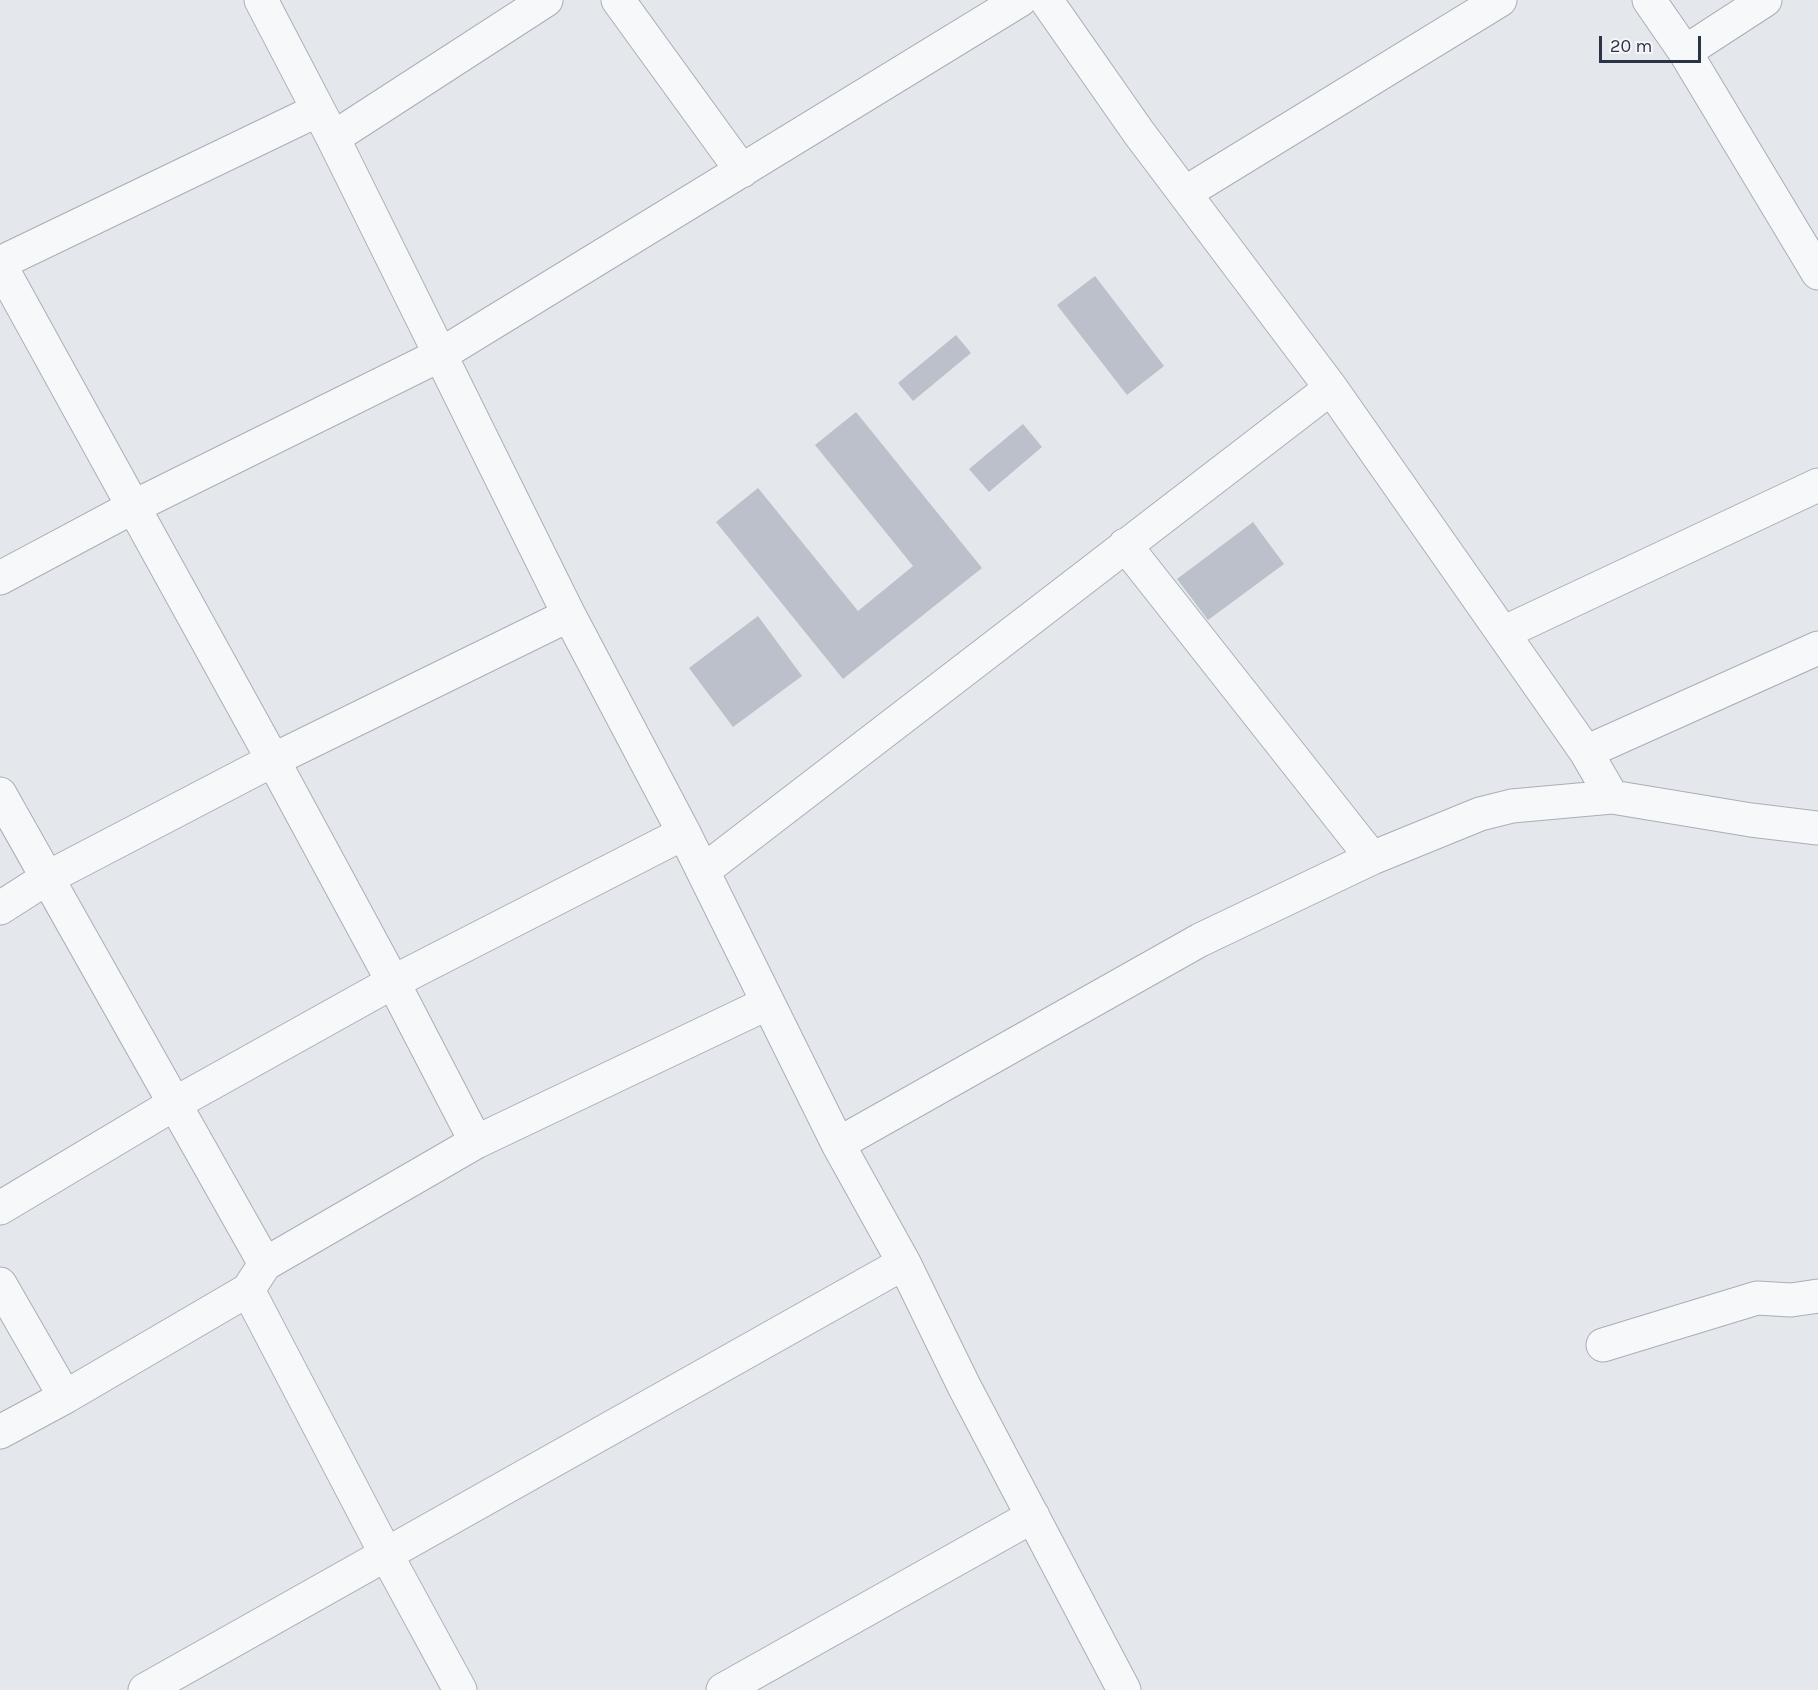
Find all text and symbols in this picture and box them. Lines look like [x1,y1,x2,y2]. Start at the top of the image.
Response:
scale bar [1602,24,1704,62]
text: 20 m [1610,35,1652,57]

